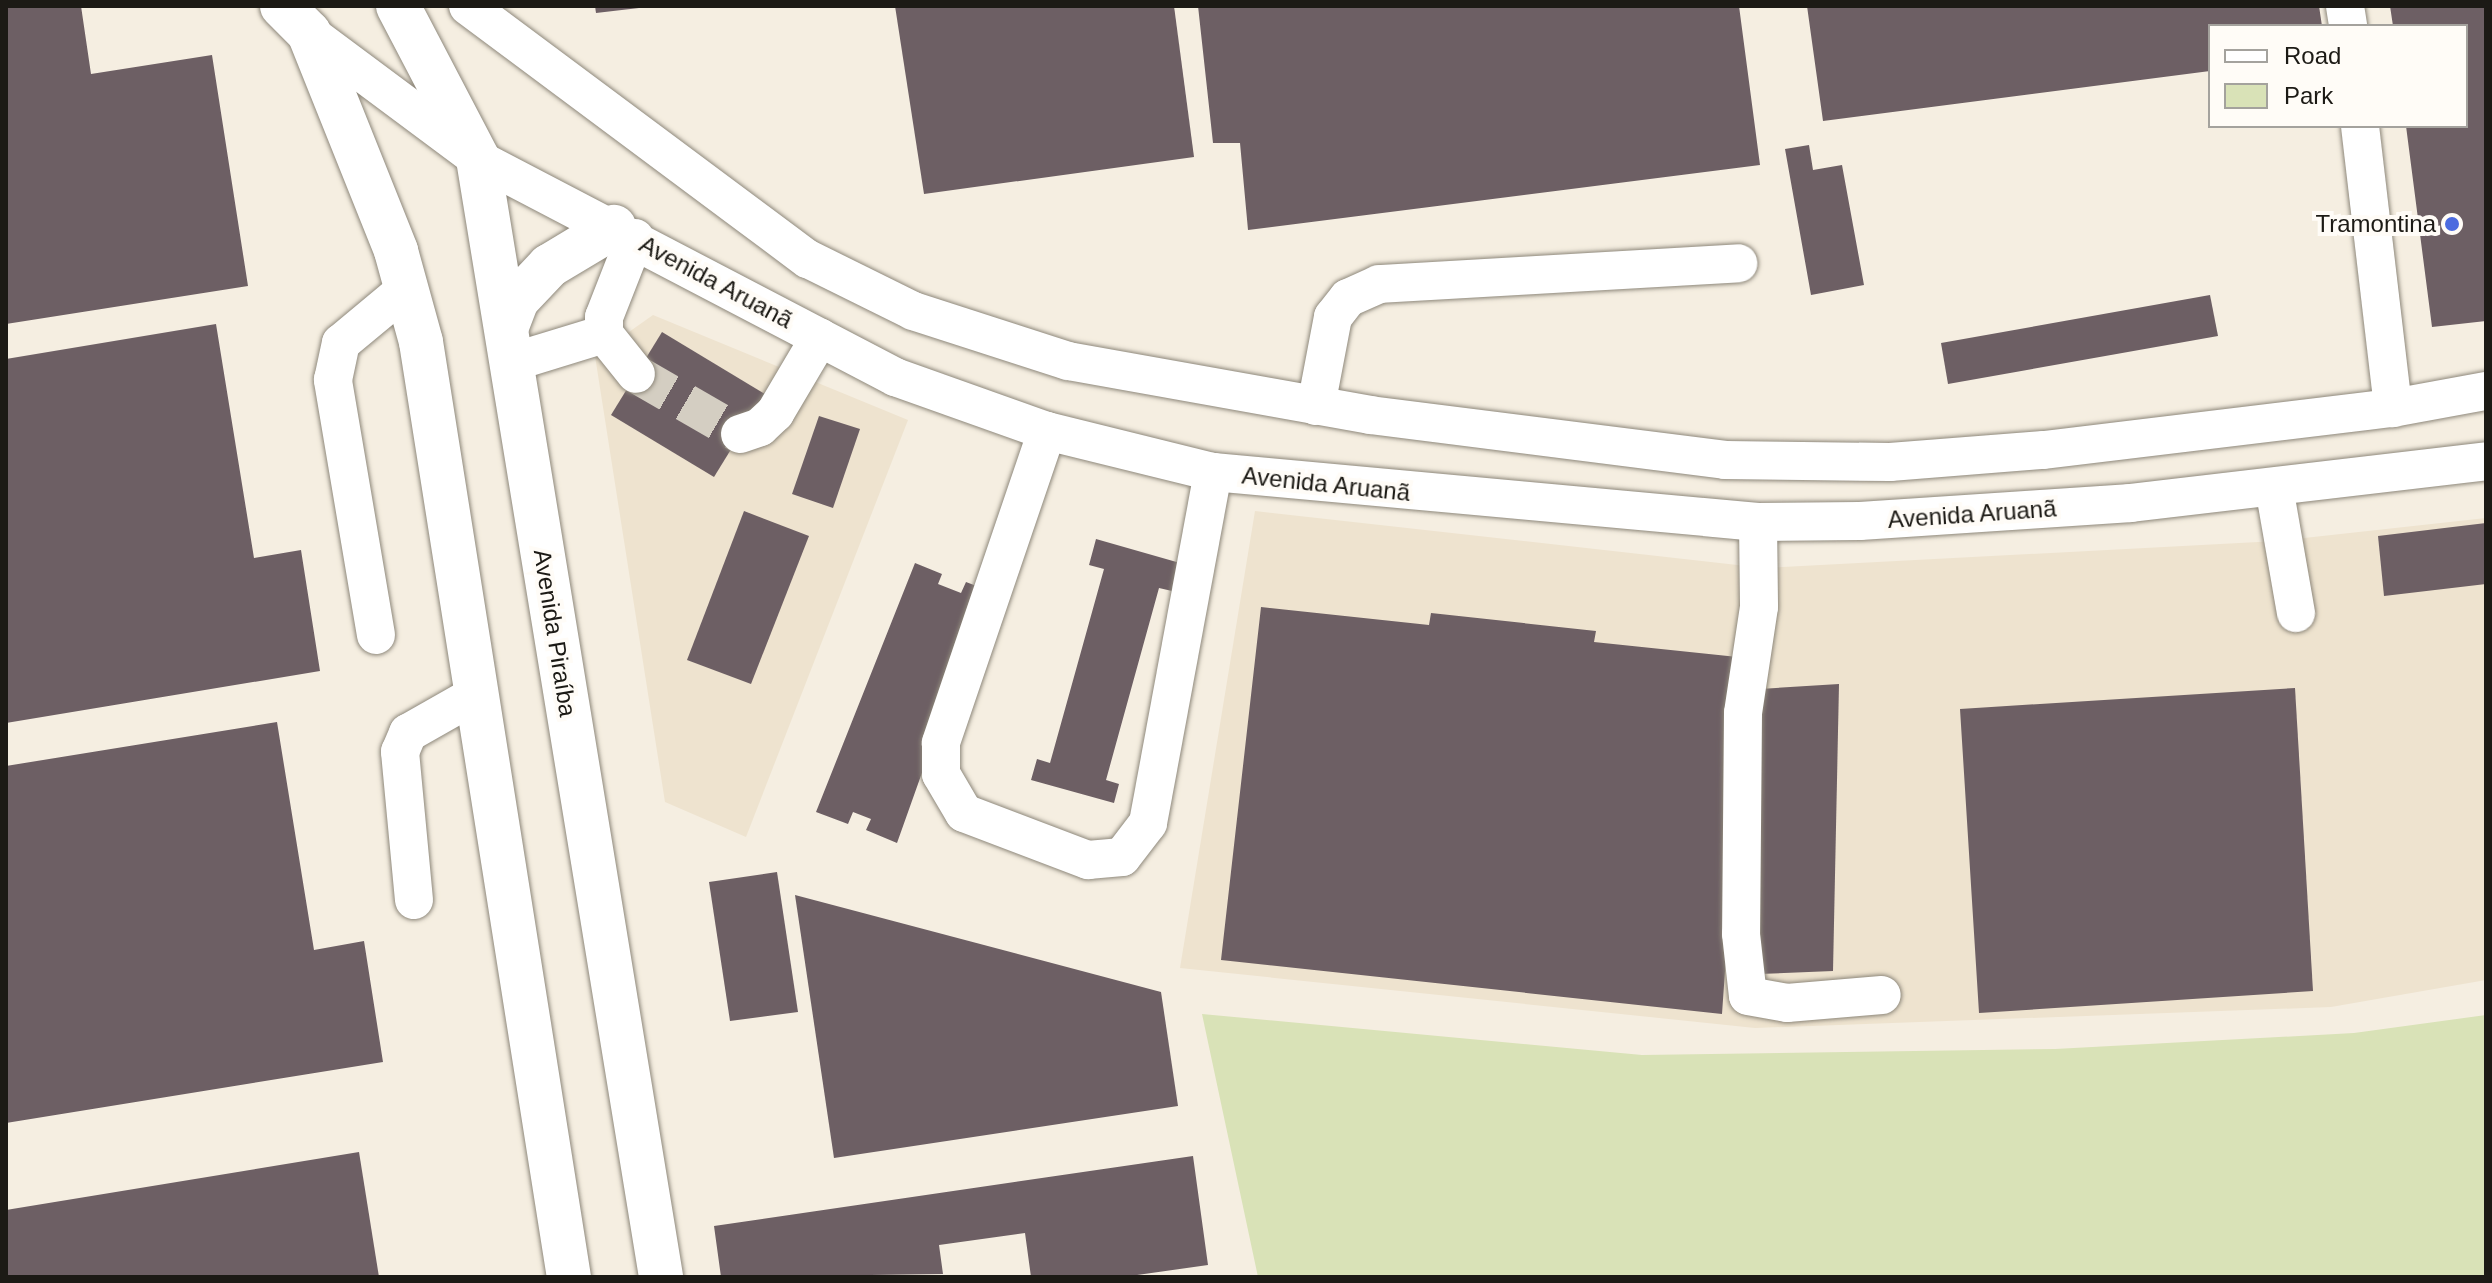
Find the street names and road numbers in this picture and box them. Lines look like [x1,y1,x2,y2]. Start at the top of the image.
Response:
street label: Avenida Aruanã [634,229,798,335]
street label: Avenida Aruanã [1240,461,1412,507]
street label: Avenida Aruanã [1886,494,2058,534]
street label: Avenida Piraíba [528,547,582,719]

